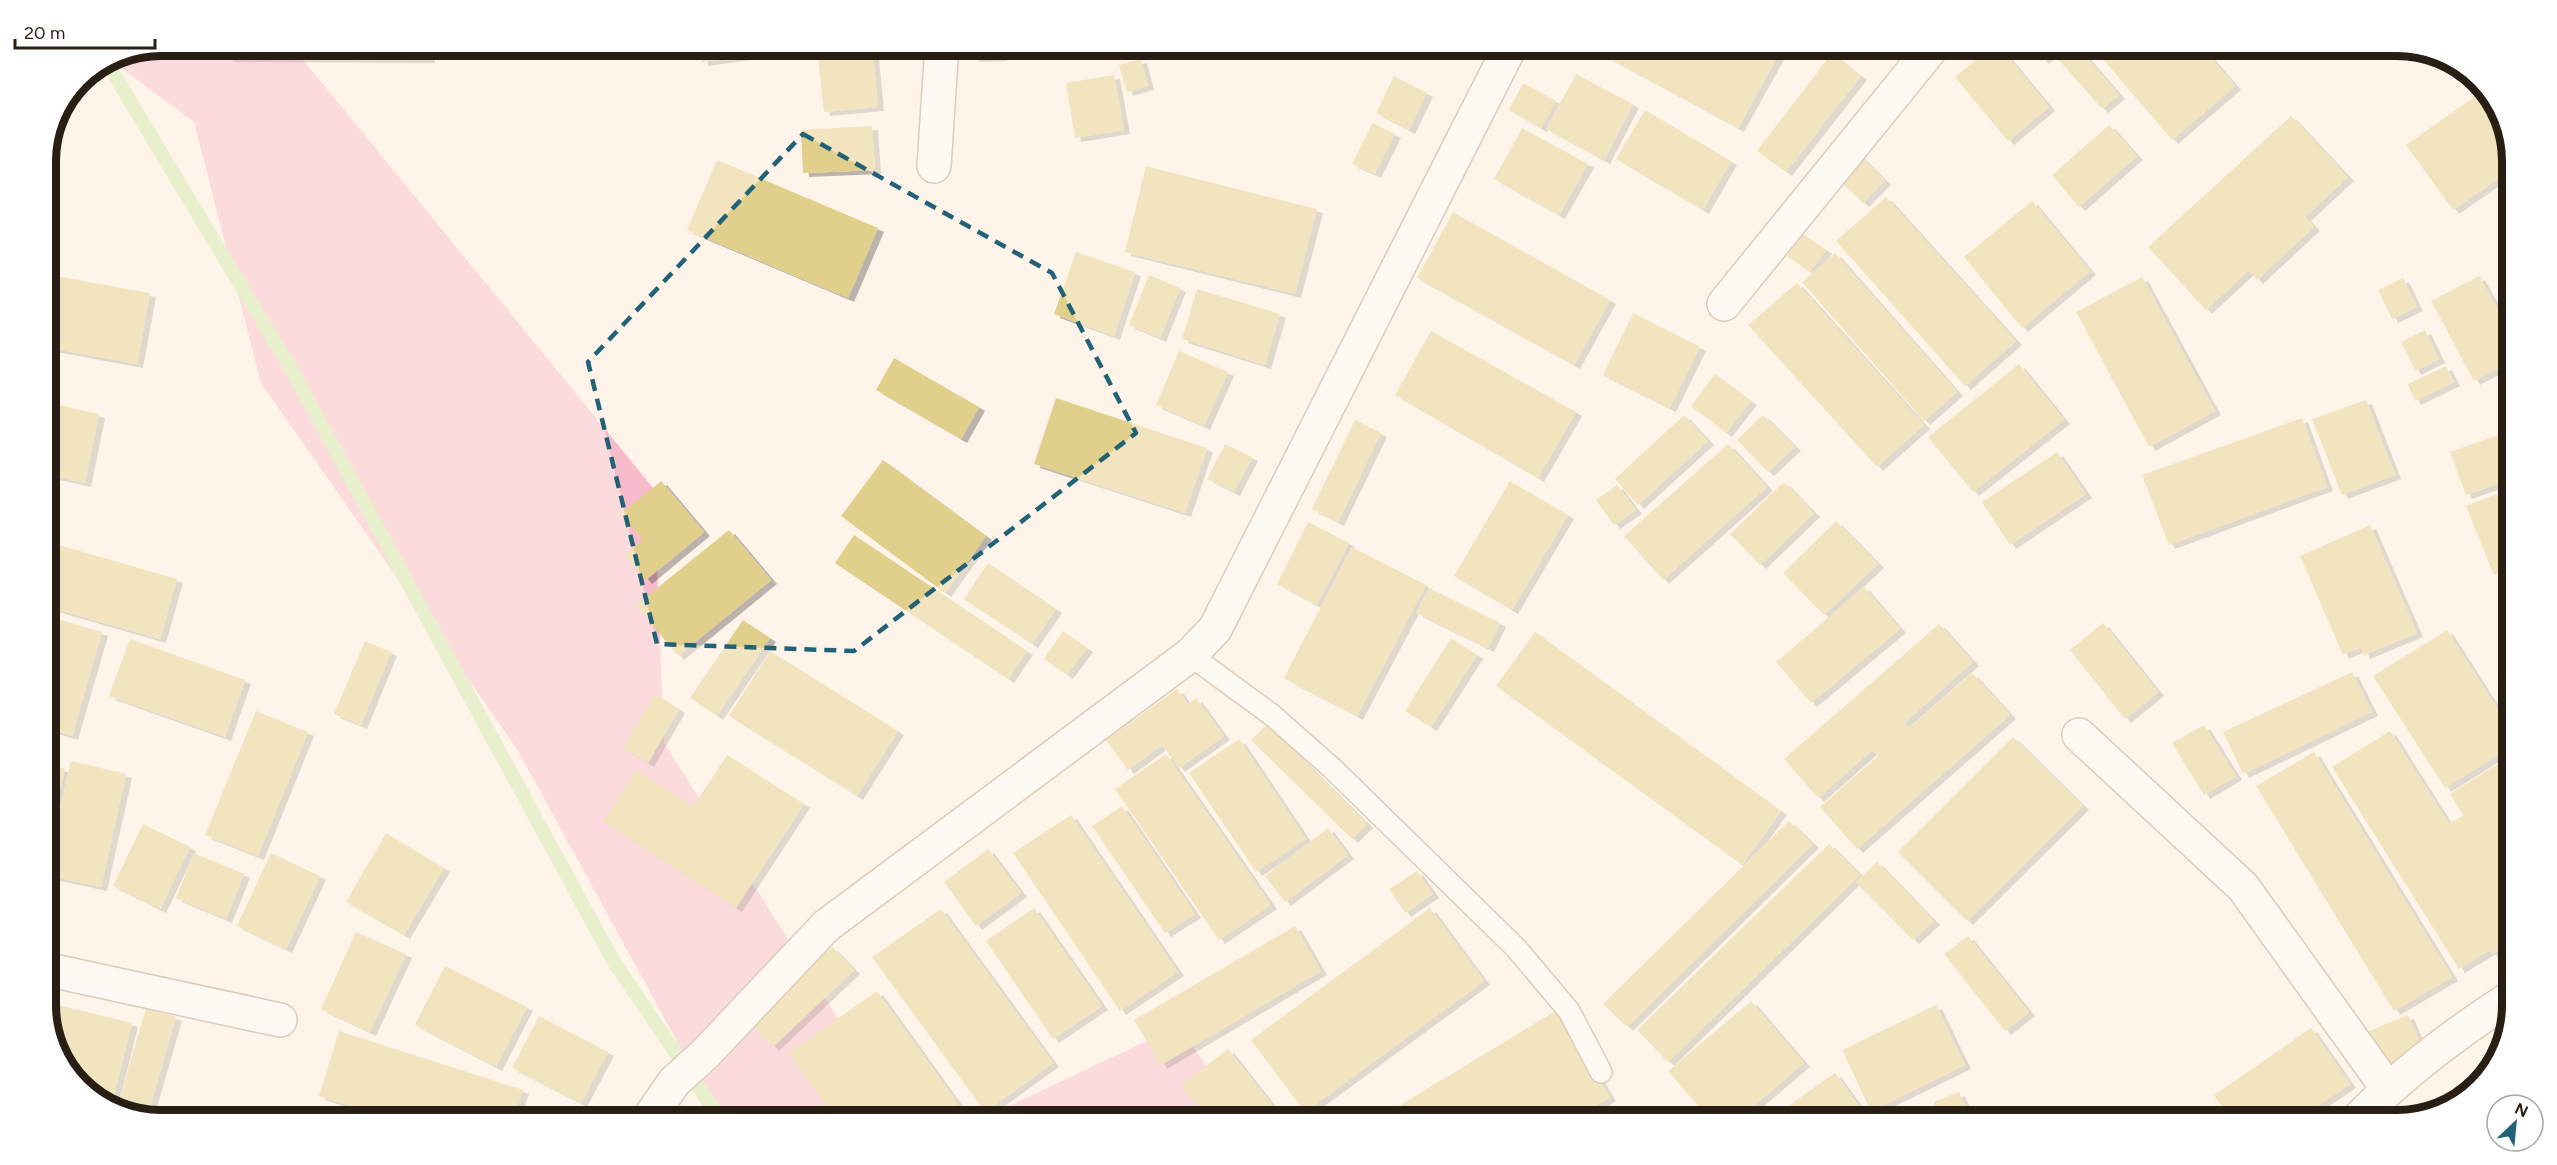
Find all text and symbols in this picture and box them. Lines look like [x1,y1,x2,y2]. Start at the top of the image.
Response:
scale bar [15,12,154,50]
text: 20 m [24,22,65,44]
north arrow [2485,1093,2545,1153]
text: N [2512,1099,2531,1121]

